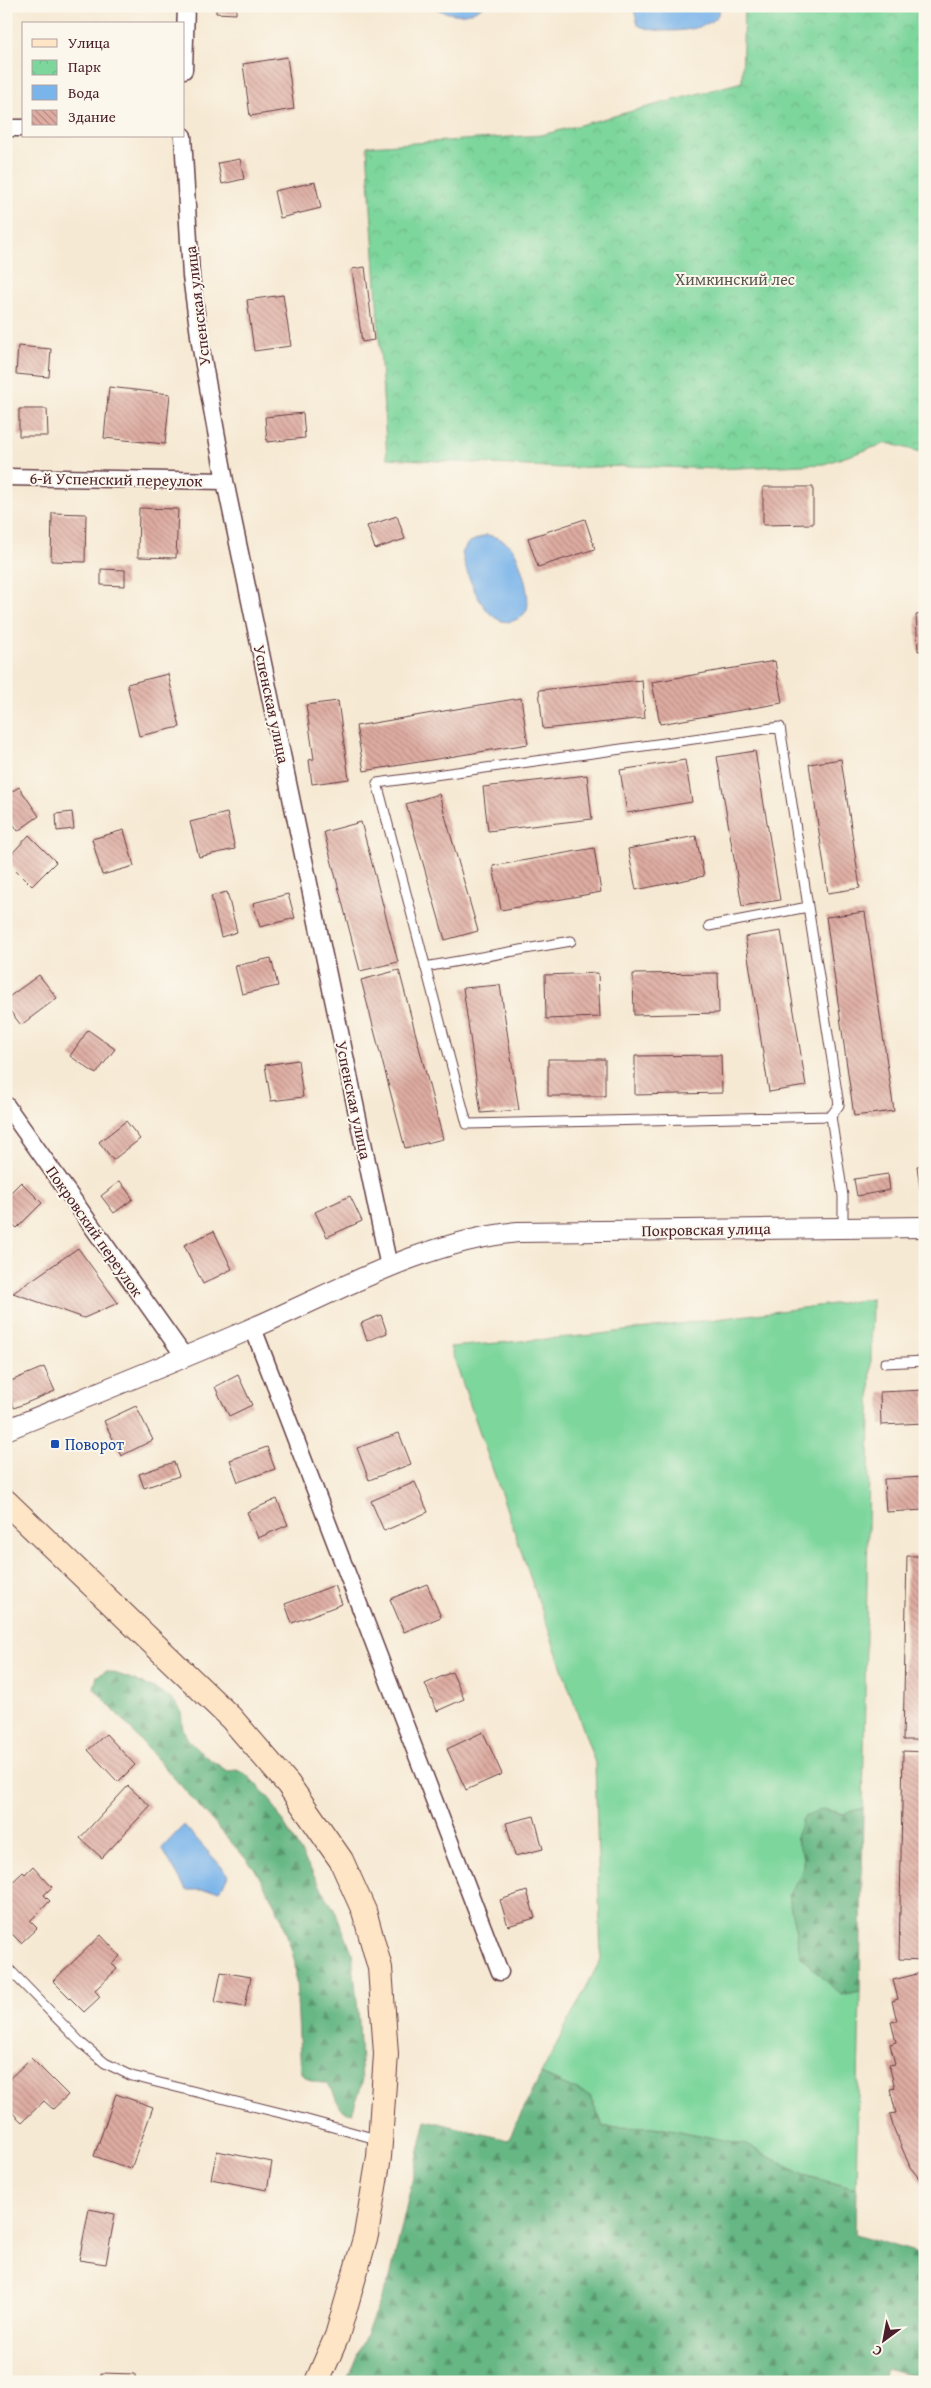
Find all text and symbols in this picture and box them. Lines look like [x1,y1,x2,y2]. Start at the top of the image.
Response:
legend [22,22,185,138]
text: Улица [68,32,111,53]
text: Парк [68,56,101,77]
text: Вода [68,82,100,103]
text: Здание [68,106,116,127]
street label: Успенская улица [178,244,216,367]
park label: Химкинский лес [675,267,795,291]
street label: 6-й Успенский переулок [29,465,203,493]
street label: Успенская улица [248,643,296,766]
street label: Успенская улица [330,1039,378,1162]
street label: Покровский переулок [41,1160,150,1302]
street label: Покровская улица [641,1216,771,1242]
place label: Поворот [65,1432,124,1456]
marker: Поворот [49,1438,61,1450]
north arrow [858,2316,908,2366]
text: С [868,2340,886,2362]

